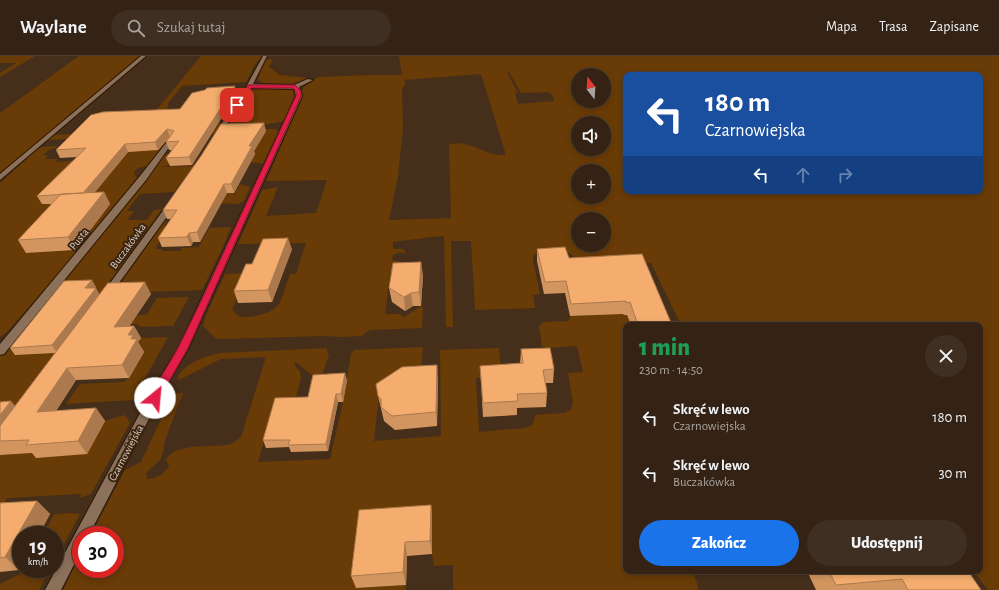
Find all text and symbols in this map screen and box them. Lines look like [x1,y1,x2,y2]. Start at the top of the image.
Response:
search box [111,10,391,46]
icon: search [125,17,147,39]
text: Waylane [20,18,87,37]
text: Szukaj tutaj [157,20,226,35]
text: Mapa [826,20,857,34]
text: Trasa [879,20,907,34]
text: Zapisane [929,20,979,34]
north arrow [571,68,611,108]
map controls [571,68,611,252]
pin [220,88,254,122]
icon: left [639,88,691,140]
text: 180 m [705,89,770,117]
icon: arrive [226,94,248,116]
button: sound [571,116,611,156]
text: Czarnowiejska [705,122,806,140]
button: + [571,164,611,204]
icon: left [750,164,772,186]
icon: ahead [792,164,814,186]
icon: right [834,164,856,186]
button: − [571,212,611,252]
street label: Buczakówka [108,221,148,271]
street label: Pusta [67,226,91,252]
button: close [925,335,967,377]
text: 1 min [639,336,690,360]
text: 230 m · 14:50 [639,364,703,377]
position arrow [134,377,176,419]
text: Skręć w lewo [673,402,750,417]
icon: left [639,407,661,429]
text: 180 m [932,410,967,425]
text: Czarnowiejska [673,420,746,433]
street label: Czarnowiejska [107,423,145,483]
text: Skręć w lewo [673,458,750,473]
icon: left [639,463,661,485]
text: 30 m [938,466,967,481]
text: Buczakówka [673,476,735,489]
button: Zakończ [639,520,799,566]
button: Udostępnij [807,520,967,566]
speed limit sign: 30 [72,526,124,578]
text: 19 [30,537,46,557]
text: km/h [28,557,48,567]

